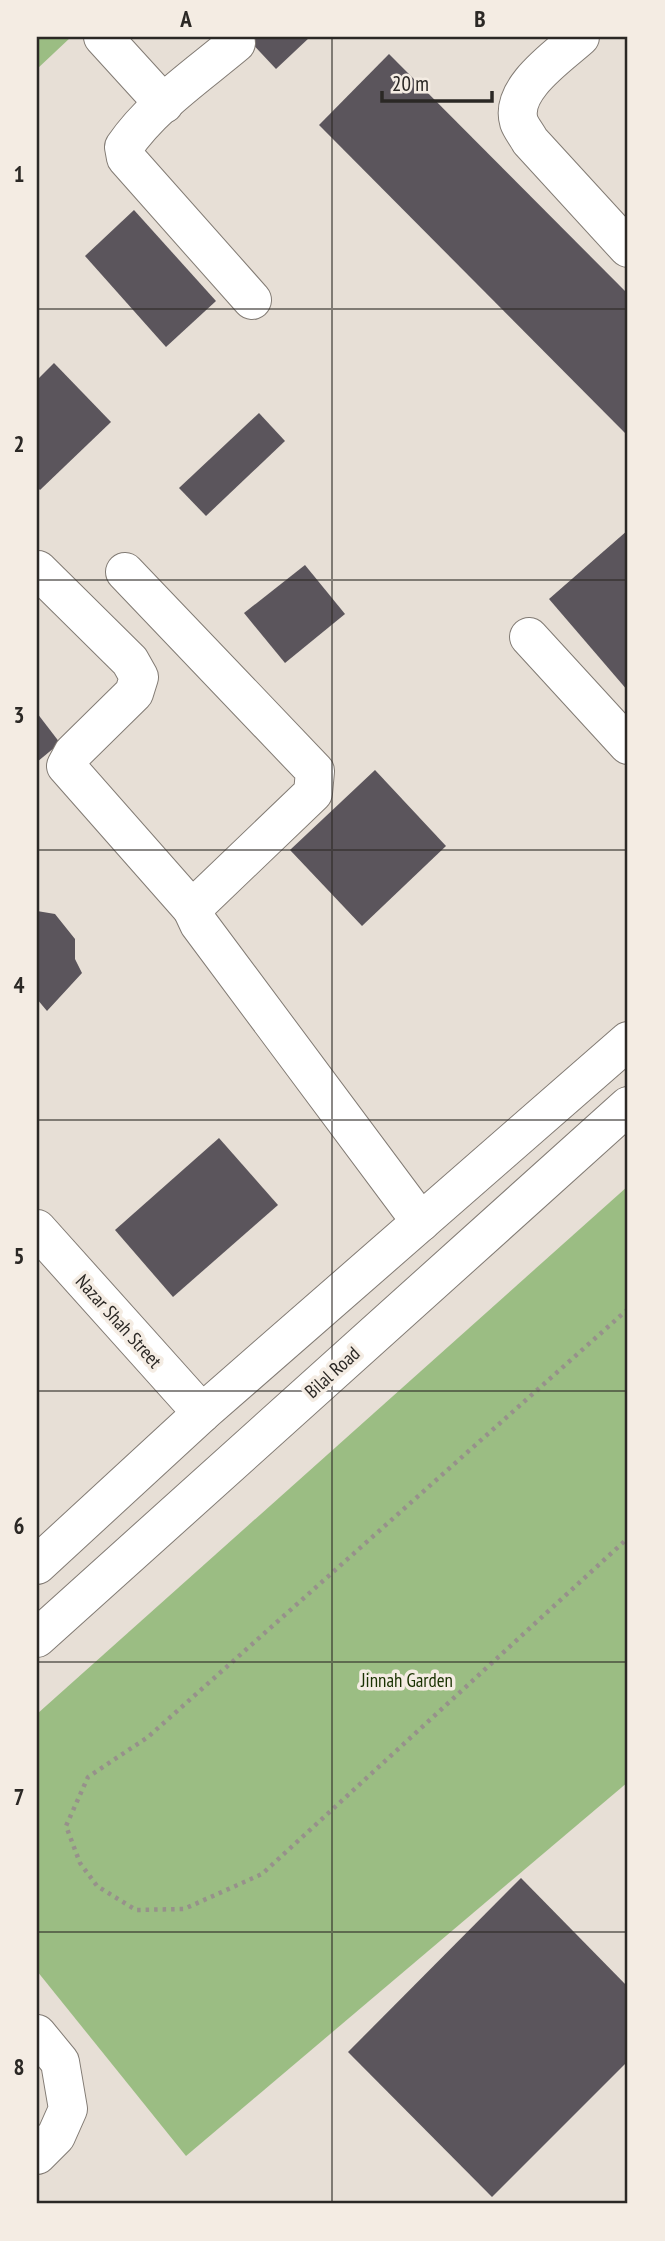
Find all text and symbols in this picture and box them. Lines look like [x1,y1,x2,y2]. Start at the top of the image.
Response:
text: A [179,4,192,33]
text: B [474,4,486,33]
scale bar [382,60,492,104]
text: 20 m [392,70,429,97]
text: 1 [14,159,25,188]
text: 2 [14,429,25,458]
text: 3 [14,700,25,729]
text: 4 [14,970,25,999]
text: 5 [14,1241,25,1270]
street label: Nazar Shah Street [71,1269,168,1373]
street label: Bilal Road [299,1341,365,1403]
text: 6 [14,1511,25,1540]
park label: Jinnah Garden [360,1668,453,1692]
text: 7 [14,1782,25,1811]
text: 8 [14,2052,25,2081]

